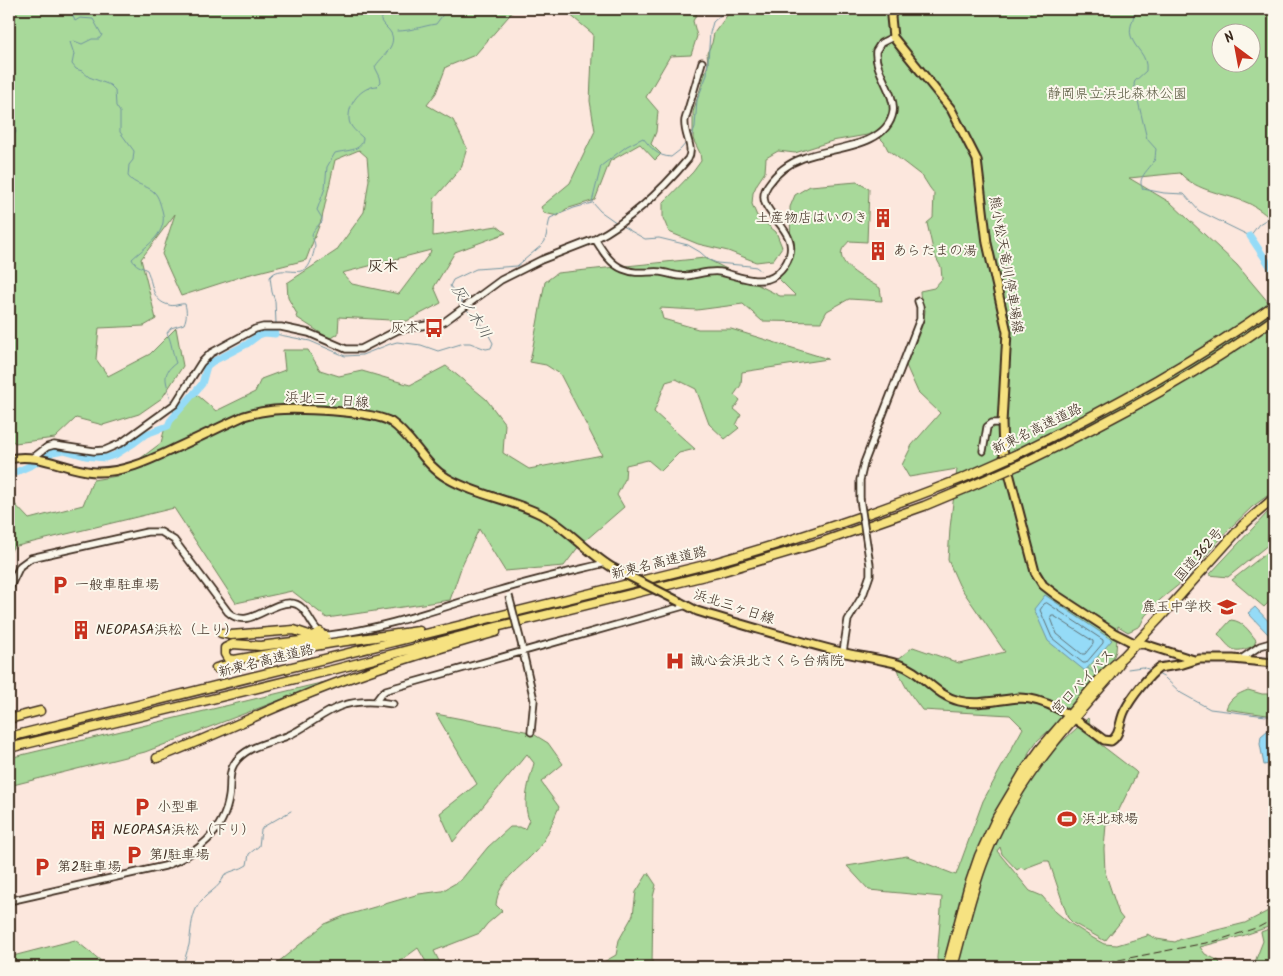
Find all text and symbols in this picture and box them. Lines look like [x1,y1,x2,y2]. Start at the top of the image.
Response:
north arrow [1210,22,1260,72]
text: N [1220,26,1239,49]
park label: 静岡県立浜北森林公園 [1047,83,1187,105]
street label: 熊小松天竜川停車場線 [983,194,1029,336]
place label: 土産物店はいのき [756,207,868,229]
building icon: 土産物店はいのき [872,207,894,229]
building icon: あらたまの湯 [867,240,889,262]
place label: あらたまの湯 [893,240,977,262]
district label: 灰木 [368,255,398,279]
water label: 灰ノ木川 [445,280,497,344]
place label: 灰木 [391,317,419,339]
bus stop icon: 灰木 [423,317,445,339]
street label: 浜北三ヶ日線 [284,386,370,414]
street label: 新東名高速道路 [988,398,1086,460]
street label: 国道362号 [1169,523,1229,587]
street label: 新東名高速道路 [609,540,709,586]
parking icon: 一般車駐車場 [49,574,71,596]
place label: 一般車駐車場 [75,574,159,596]
street label: 浜北三ヶ日線 [691,584,777,630]
place label: 麁玉中学校 [1142,596,1212,618]
school or university icon: 麁玉中学校 [1216,596,1238,618]
building icon: NEOPASA浜松（上り） [70,619,92,641]
place label: NEOPASA浜松（上り） [96,619,238,641]
street label: 新東名高速道路 [216,638,316,684]
street label: 宮口バイパス [1046,644,1120,720]
hospital icon: 誠心会浜北さくら台病院 [664,650,686,672]
place label: 誠心会浜北さくら台病院 [690,650,844,672]
parking icon: 小型車 [131,796,153,818]
place label: 小型車 [157,796,199,818]
sports icon: 浜北球場 [1056,808,1078,830]
place label: 浜北球場 [1082,808,1138,830]
building icon: NEOPASA浜松（下り） [87,819,109,841]
place label: NEOPASA浜松（下り） [113,819,255,841]
parking icon: 第1駐車場 [123,844,145,866]
place label: 第1駐車場 [149,844,209,866]
parking icon: 第2駐車場 [31,856,53,878]
place label: 第2駐車場 [57,856,121,878]

